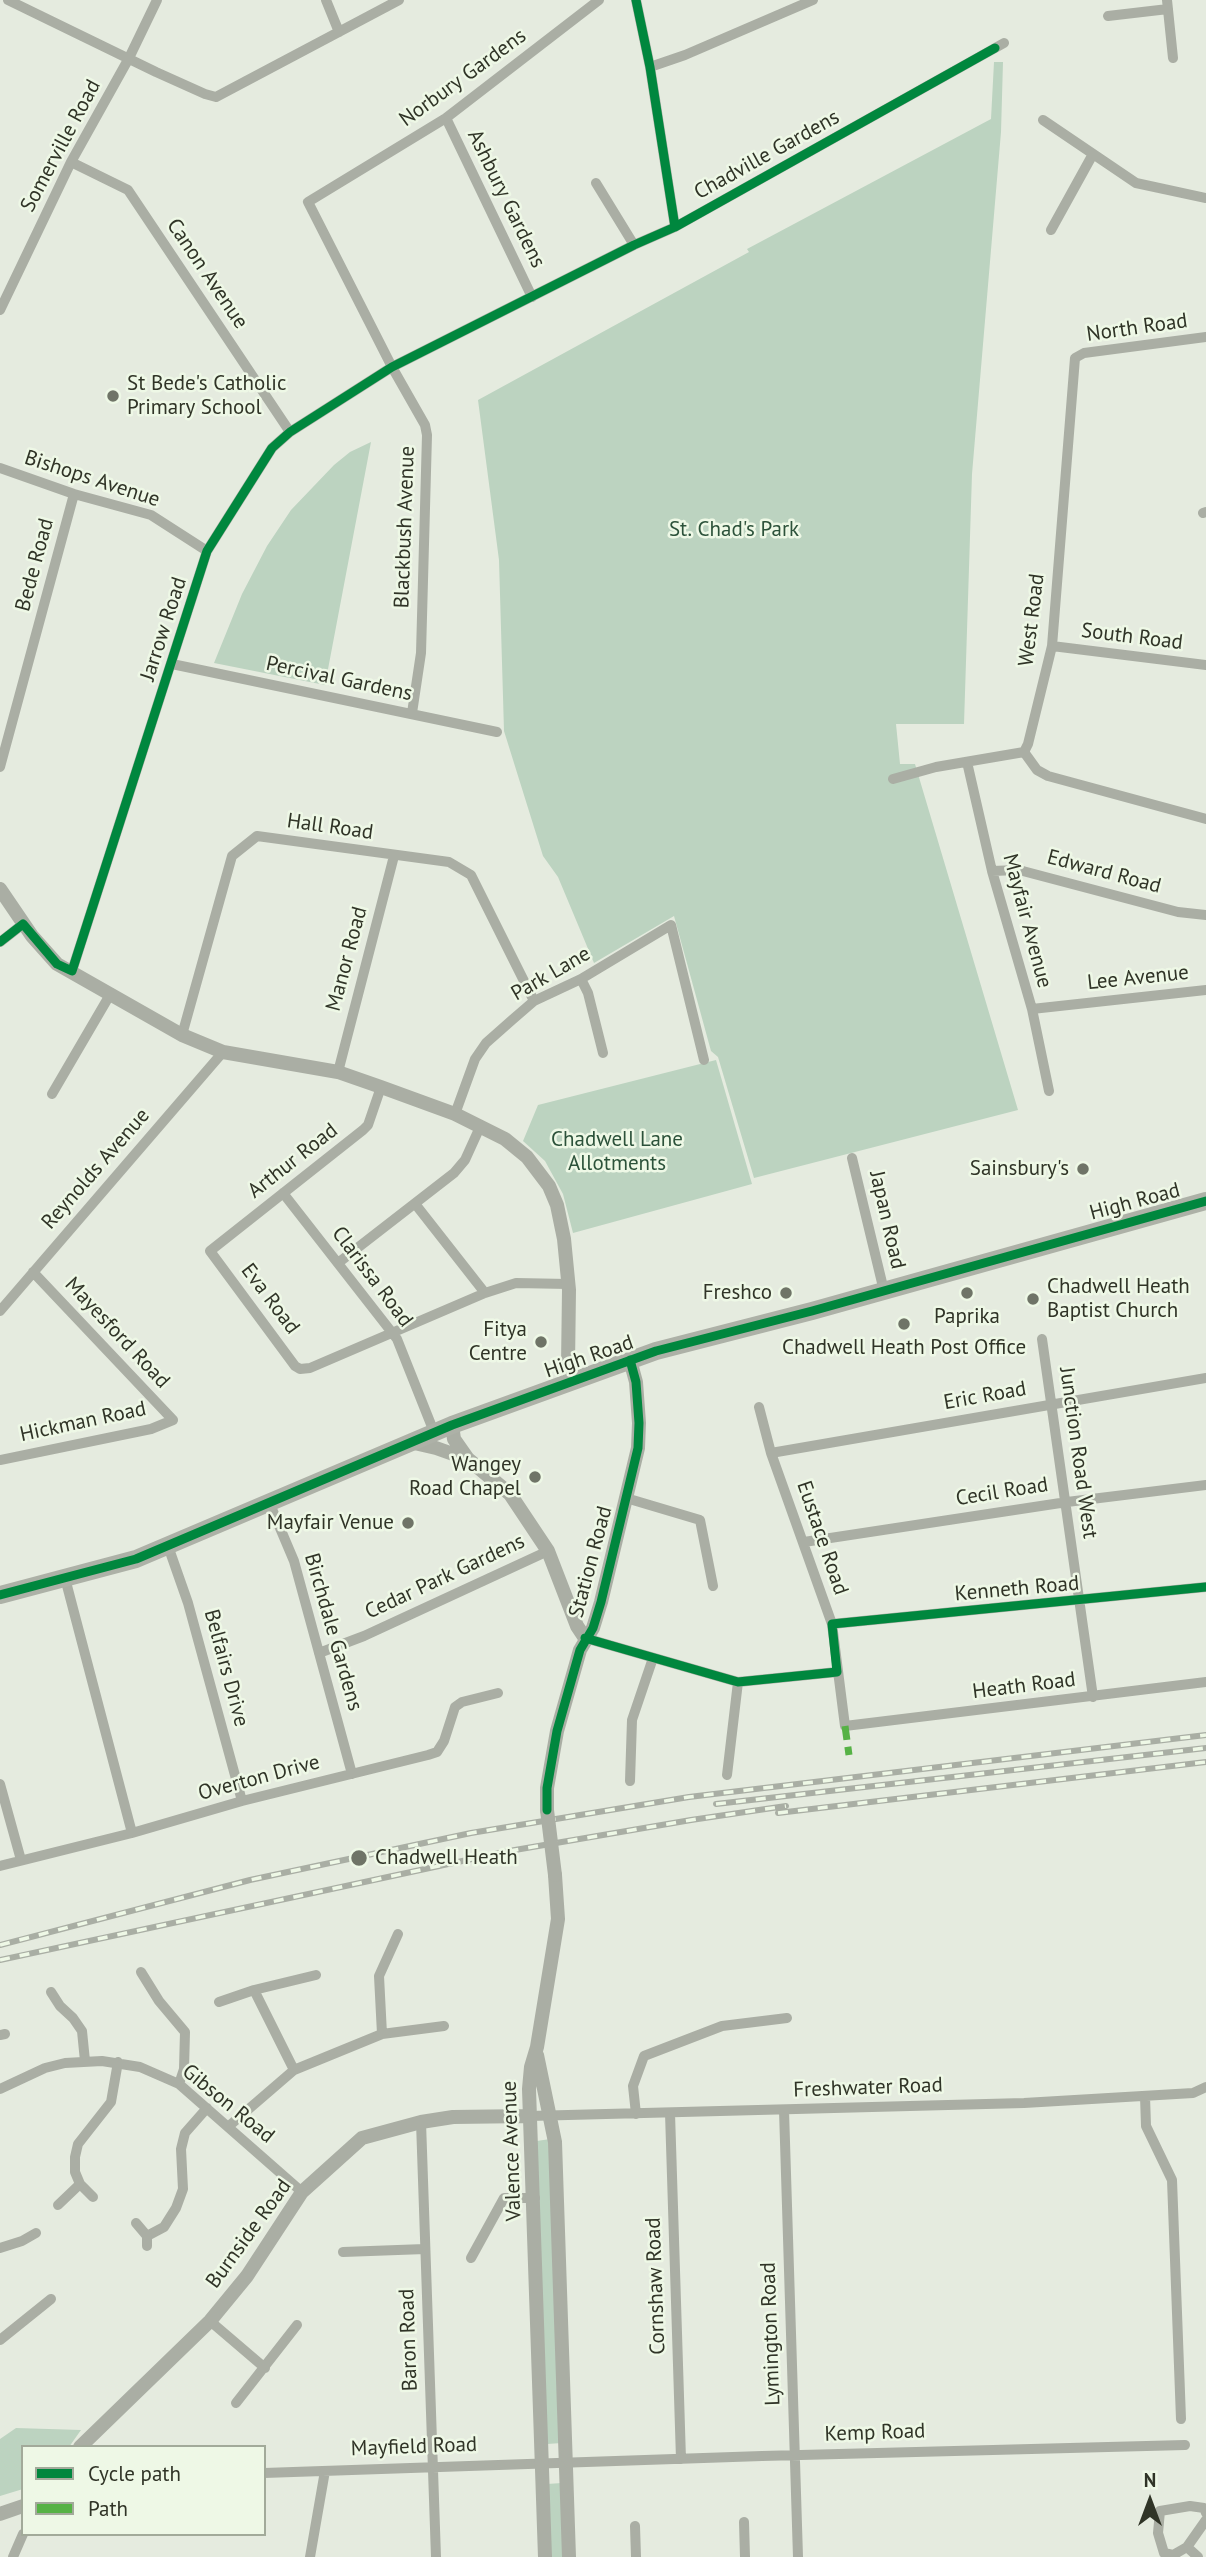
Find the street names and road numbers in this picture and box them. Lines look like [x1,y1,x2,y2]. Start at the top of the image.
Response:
street label: Norbury Gardens [395,24,531,132]
street label: Somerville Road [16,76,106,216]
street label: Chadville Gardens [690,105,844,205]
street label: Ashbury Gardens [462,126,550,272]
street label: Canon Avenue [161,214,253,334]
street label: North Road [1085,308,1189,348]
street label: Bishops Avenue [21,445,163,513]
street label: Blackbush Avenue [390,445,420,609]
street label: Bede Road [11,516,59,614]
street label: West Road [1014,572,1050,668]
street label: Jarrow Road [135,574,193,684]
street label: South Road [1080,618,1184,656]
street label: Percival Gardens [264,651,414,707]
street label: Hall Road [285,808,375,846]
street label: Edward Road [1044,845,1164,899]
street label: Mayfair Avenue [997,851,1057,991]
street label: Manor Road [321,904,373,1014]
street label: Park Lane [507,941,595,1007]
street label: Lee Avenue [1086,960,1190,996]
street label: Reynolds Avenue [37,1103,155,1235]
street label: Arthur Road [243,1118,343,1204]
street label: Japan Road [863,1169,911,1271]
street label: High Road [1087,1178,1183,1226]
street label: Clarissa Road [326,1222,418,1332]
street label: Eva Road [235,1259,305,1339]
street label: Mayesford Road [59,1272,175,1394]
street label: High Road [541,1330,637,1384]
street label: Junction Road West [1054,1366,1102,1540]
street label: Eric Road [942,1376,1028,1416]
street label: Hickman Road [18,1396,148,1448]
street label: Cecil Road [954,1472,1050,1512]
street label: Eustace Road [791,1478,853,1598]
street label: Station Road [564,1504,618,1620]
street label: Cedar Park Gardens [361,1529,529,1625]
street label: Birchdale Gardens [298,1550,368,1714]
street label: Kenneth Road [954,1571,1080,1607]
street label: Belfairs Drive [198,1607,254,1729]
street label: Heath Road [971,1667,1077,1705]
street label: Overton Drive [196,1750,322,1806]
street label: Gibson Road [177,2059,279,2149]
street label: Freshwater Road [793,2073,943,2103]
street label: Valence Avenue [497,2080,527,2222]
street label: Burnside Road [201,2175,297,2293]
street label: Cornshaw Road [641,2217,671,2355]
street label: Lymington Road [756,2262,786,2406]
street label: Baron Road [395,2288,423,2392]
street label: Kemp Road [824,2419,926,2447]
street label: Mayfield Road [350,2432,478,2462]

